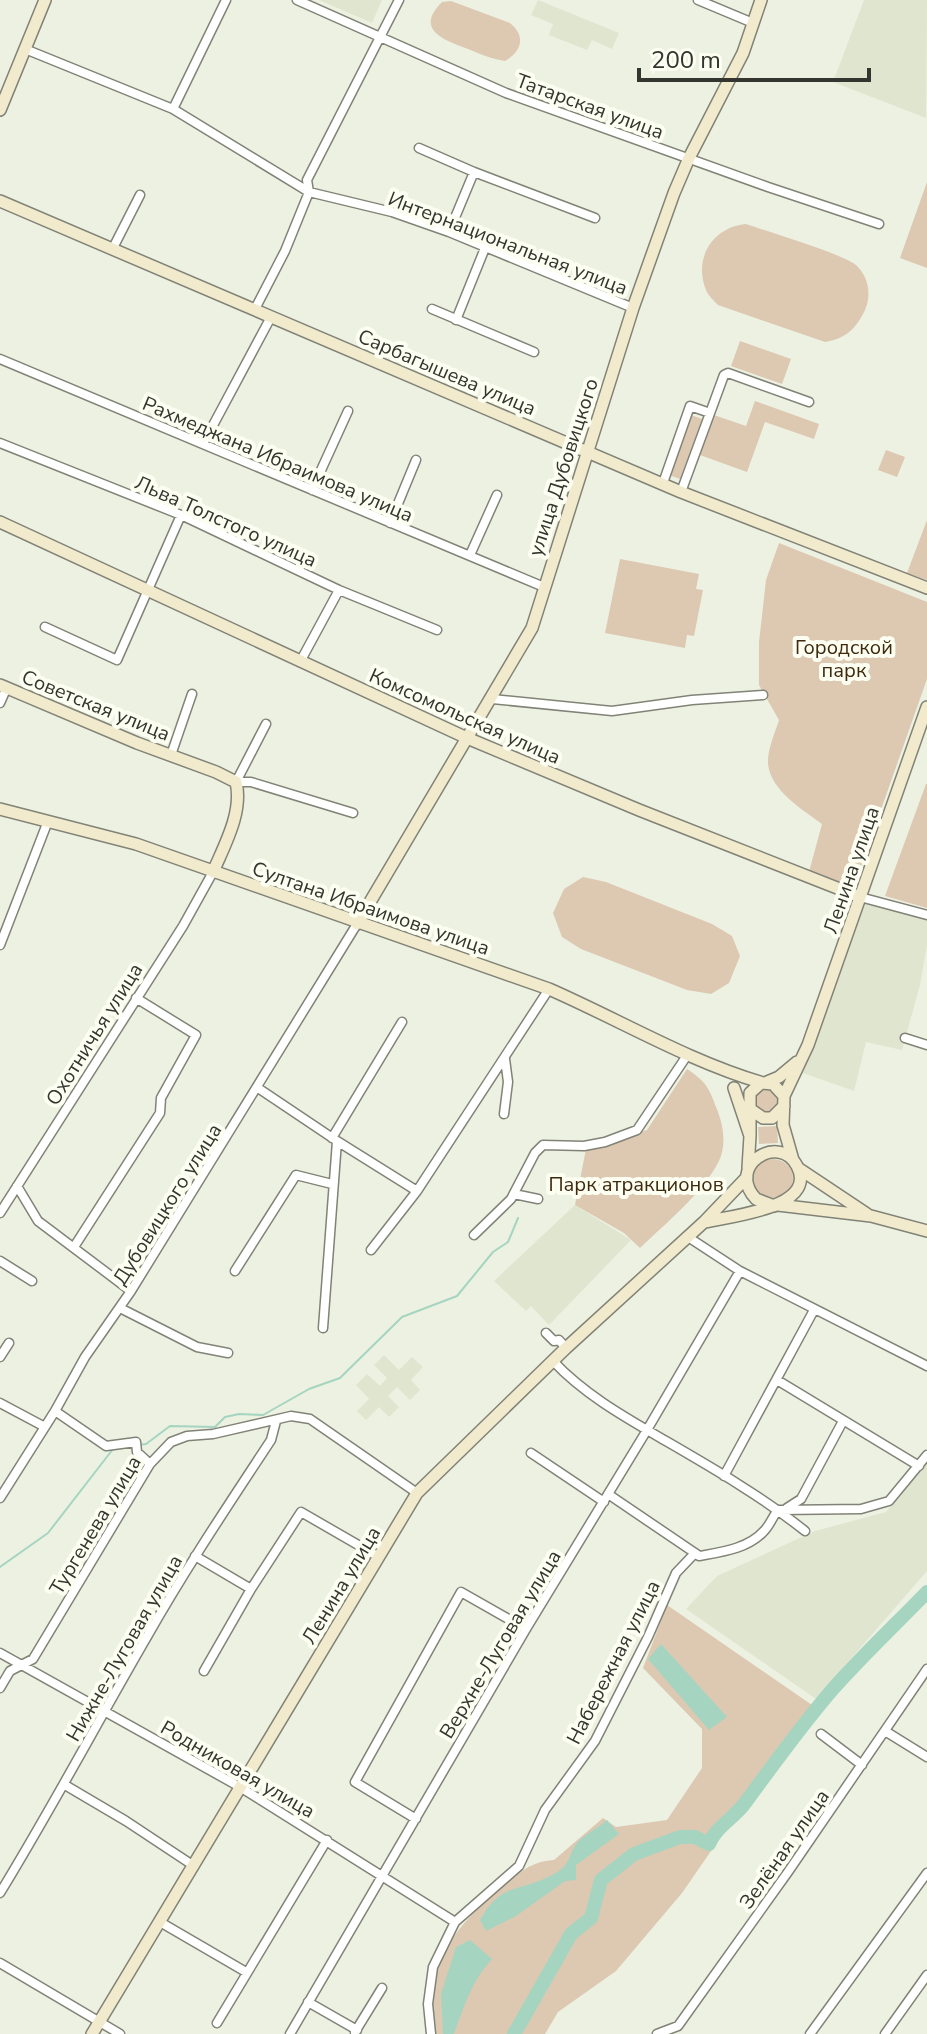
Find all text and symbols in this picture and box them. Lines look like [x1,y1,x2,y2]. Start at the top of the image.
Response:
scale bar [639,32,869,82]
text: 200 m [651,44,721,76]
street label: Татарская улица [512,67,667,146]
street label: Интернациональная улица [384,185,631,302]
street label: Сарбагышева улица [354,323,540,422]
street label: улица Дубовицкого [522,375,605,560]
street label: Рахмеджана Ибраимова улица [138,390,417,529]
street label: Льва Толстого улица [131,469,321,574]
park label: Городской парк [795,634,893,684]
street label: Комсомольская улица [365,662,565,771]
street label: Советская улица [18,663,174,748]
street label: Ленина улица [817,803,886,937]
street label: Султана Ибраимова улица [249,855,493,962]
street label: Охотничья улица [40,958,149,1111]
street label: Дубовицкого улица [107,1118,228,1290]
park label: Парк атракционов [548,1171,724,1198]
street label: Тургенева улица [43,1451,148,1600]
street label: Ленина улица [296,1522,387,1649]
street label: Верхне-Луговая улица [433,1545,568,1744]
street label: Нижне-Луговая улица [60,1550,189,1747]
street label: Набережная улица [560,1576,667,1749]
street label: Родниковая улица [156,1714,320,1825]
street label: Зелёная улица [733,1784,836,1914]

